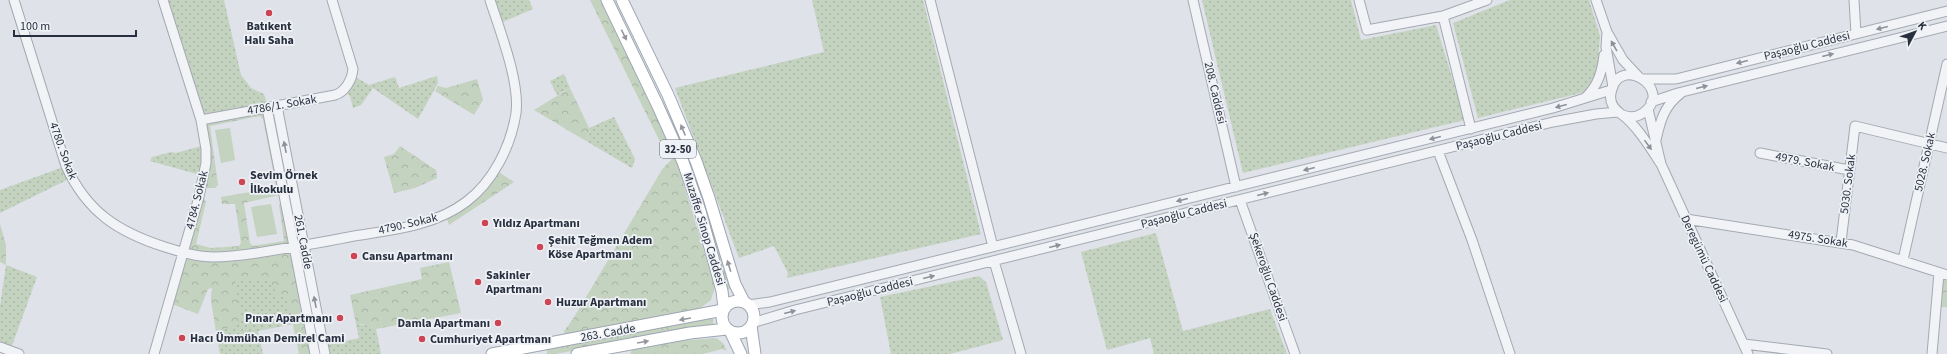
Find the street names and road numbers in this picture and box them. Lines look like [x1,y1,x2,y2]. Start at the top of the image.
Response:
street label: Paşaoğlu Caddesi [1762,27,1852,65]
street label: 208. Caddesi [1200,60,1230,126]
street label: 4786/1. Sokak [246,91,318,119]
street label: Paşaoğlu Caddesi [1454,117,1544,155]
street label: 4780. Sokak [45,120,81,182]
street label: 5028. Sokak [1910,131,1940,193]
road number: 32-50 [660,140,696,158]
street label: 4979. Sokak [1774,148,1836,176]
street label: 5030. Sokak [1836,153,1860,215]
street label: 4784. Sokak [181,169,213,231]
street label: Muzaffer Sinop Caddesi [679,171,729,288]
street label: Paşaoğlu Caddesi [1139,195,1229,233]
street label: 4790. Sokak [377,209,439,239]
street label: Deregümü Caddesi [1676,212,1732,306]
street label: 261. Cadde [289,213,317,271]
street label: 4975. Sokak [1787,226,1849,252]
street label: Şekeroğlu Caddesi [1245,230,1291,324]
street label: Paşaoğlu Caddesi [825,273,915,311]
street label: 263. Cadde [579,320,637,346]

